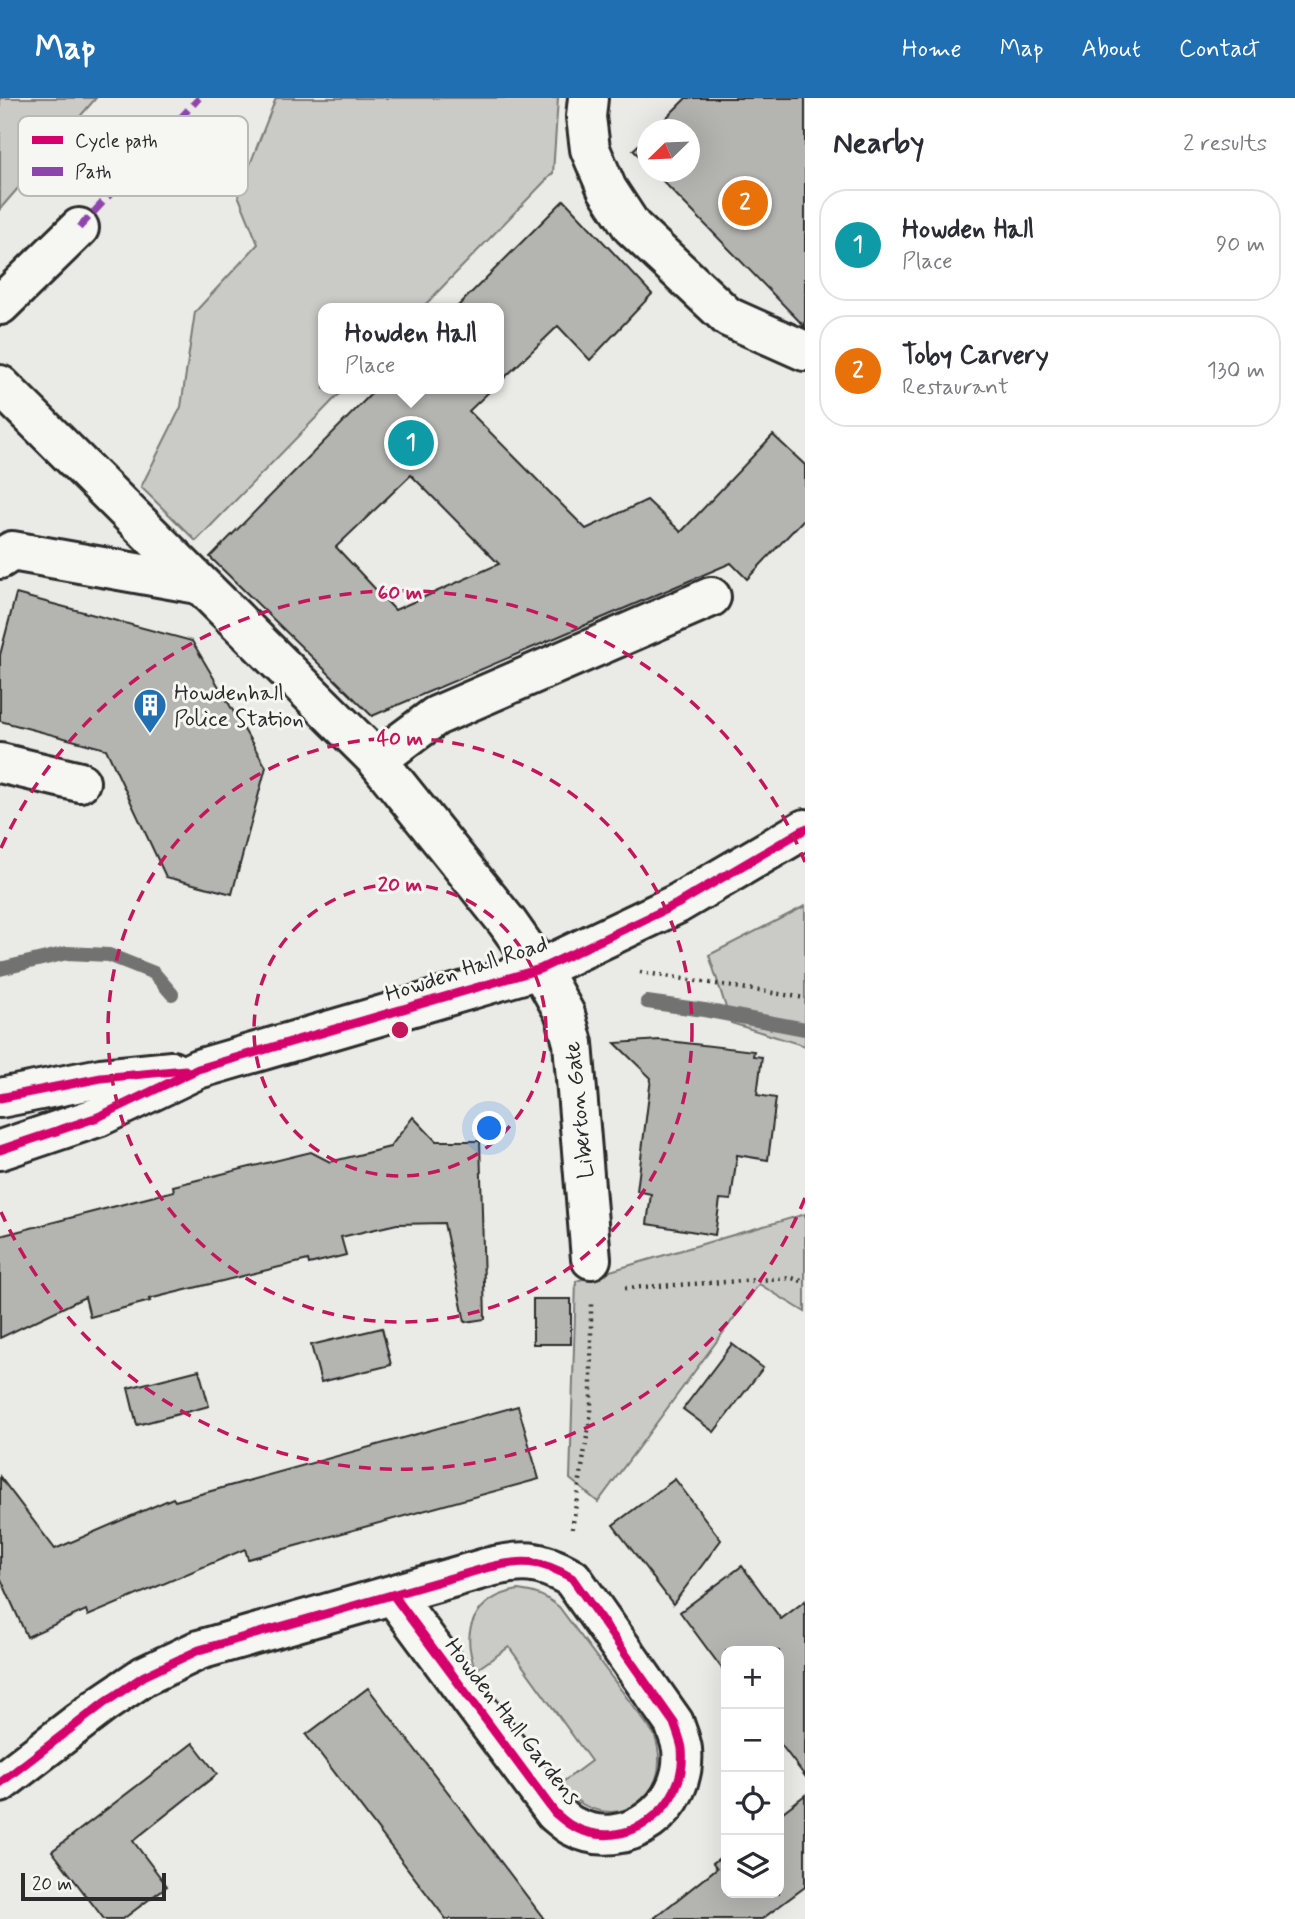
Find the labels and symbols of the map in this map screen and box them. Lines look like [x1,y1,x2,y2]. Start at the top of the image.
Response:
legend [18,116,248,196]
north arrow [637,119,700,182]
text: Cycle path [75,129,158,154]
text: Path [75,160,112,185]
pin: 2 [722,177,768,229]
pin: 1 [388,417,434,469]
text: 60 m [377,579,423,607]
place label: Howdenhall Police Station [174,679,304,735]
building icon: Howdenhall Police Station [131,686,169,735]
text: 40 m [377,725,424,753]
text: 20 m [378,871,423,899]
street label: Howden Hall Road [382,929,552,1010]
centre of rings [388,1018,412,1042]
street label: Liberton Gate [558,1040,602,1180]
your location [472,1111,506,1145]
street label: Howden Hall Gardens [437,1633,586,1812]
scale bar [21,1870,166,1902]

